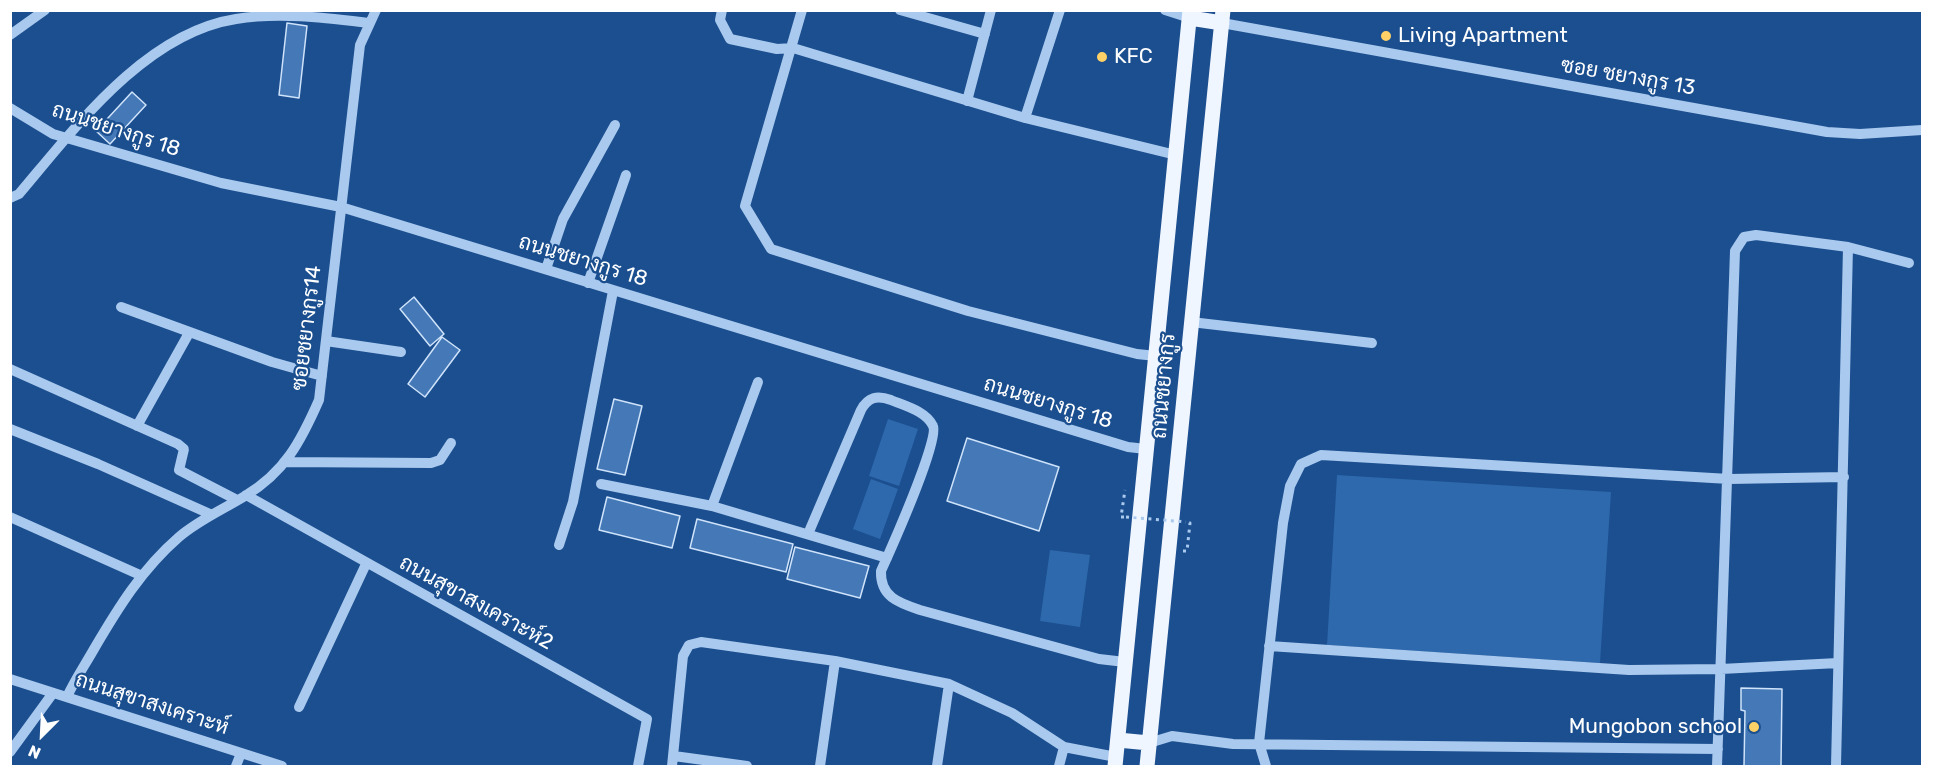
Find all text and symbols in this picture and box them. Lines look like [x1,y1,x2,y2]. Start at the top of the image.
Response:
place label: Living Apartment [1398,23,1568,49]
marker: Living Apartment [1379,29,1393,43]
place label: KFC [1114,44,1153,70]
marker: KFC [1095,50,1109,64]
street label: ซอย ชยางกูร 13 [1559,53,1697,101]
street label: ถนนชยางกูร 18 [49,97,183,163]
street label: ถนนชยางกูร 18 [516,229,650,293]
street label: ซอยชยางกูร14 [287,264,327,392]
street label: ถนนชยางกูร [1147,332,1181,440]
street label: ถนนชยางกูร 18 [981,371,1115,435]
street label: ถนนสุขาสงเคราะห์2 [395,550,557,656]
street label: ถนนสุขาสงเคราะห์ [72,667,232,741]
north arrow [12,705,72,765]
place label: Mungobon school [1569,714,1742,740]
marker: Mungobon school [1747,720,1761,734]
text: N [25,741,44,763]

